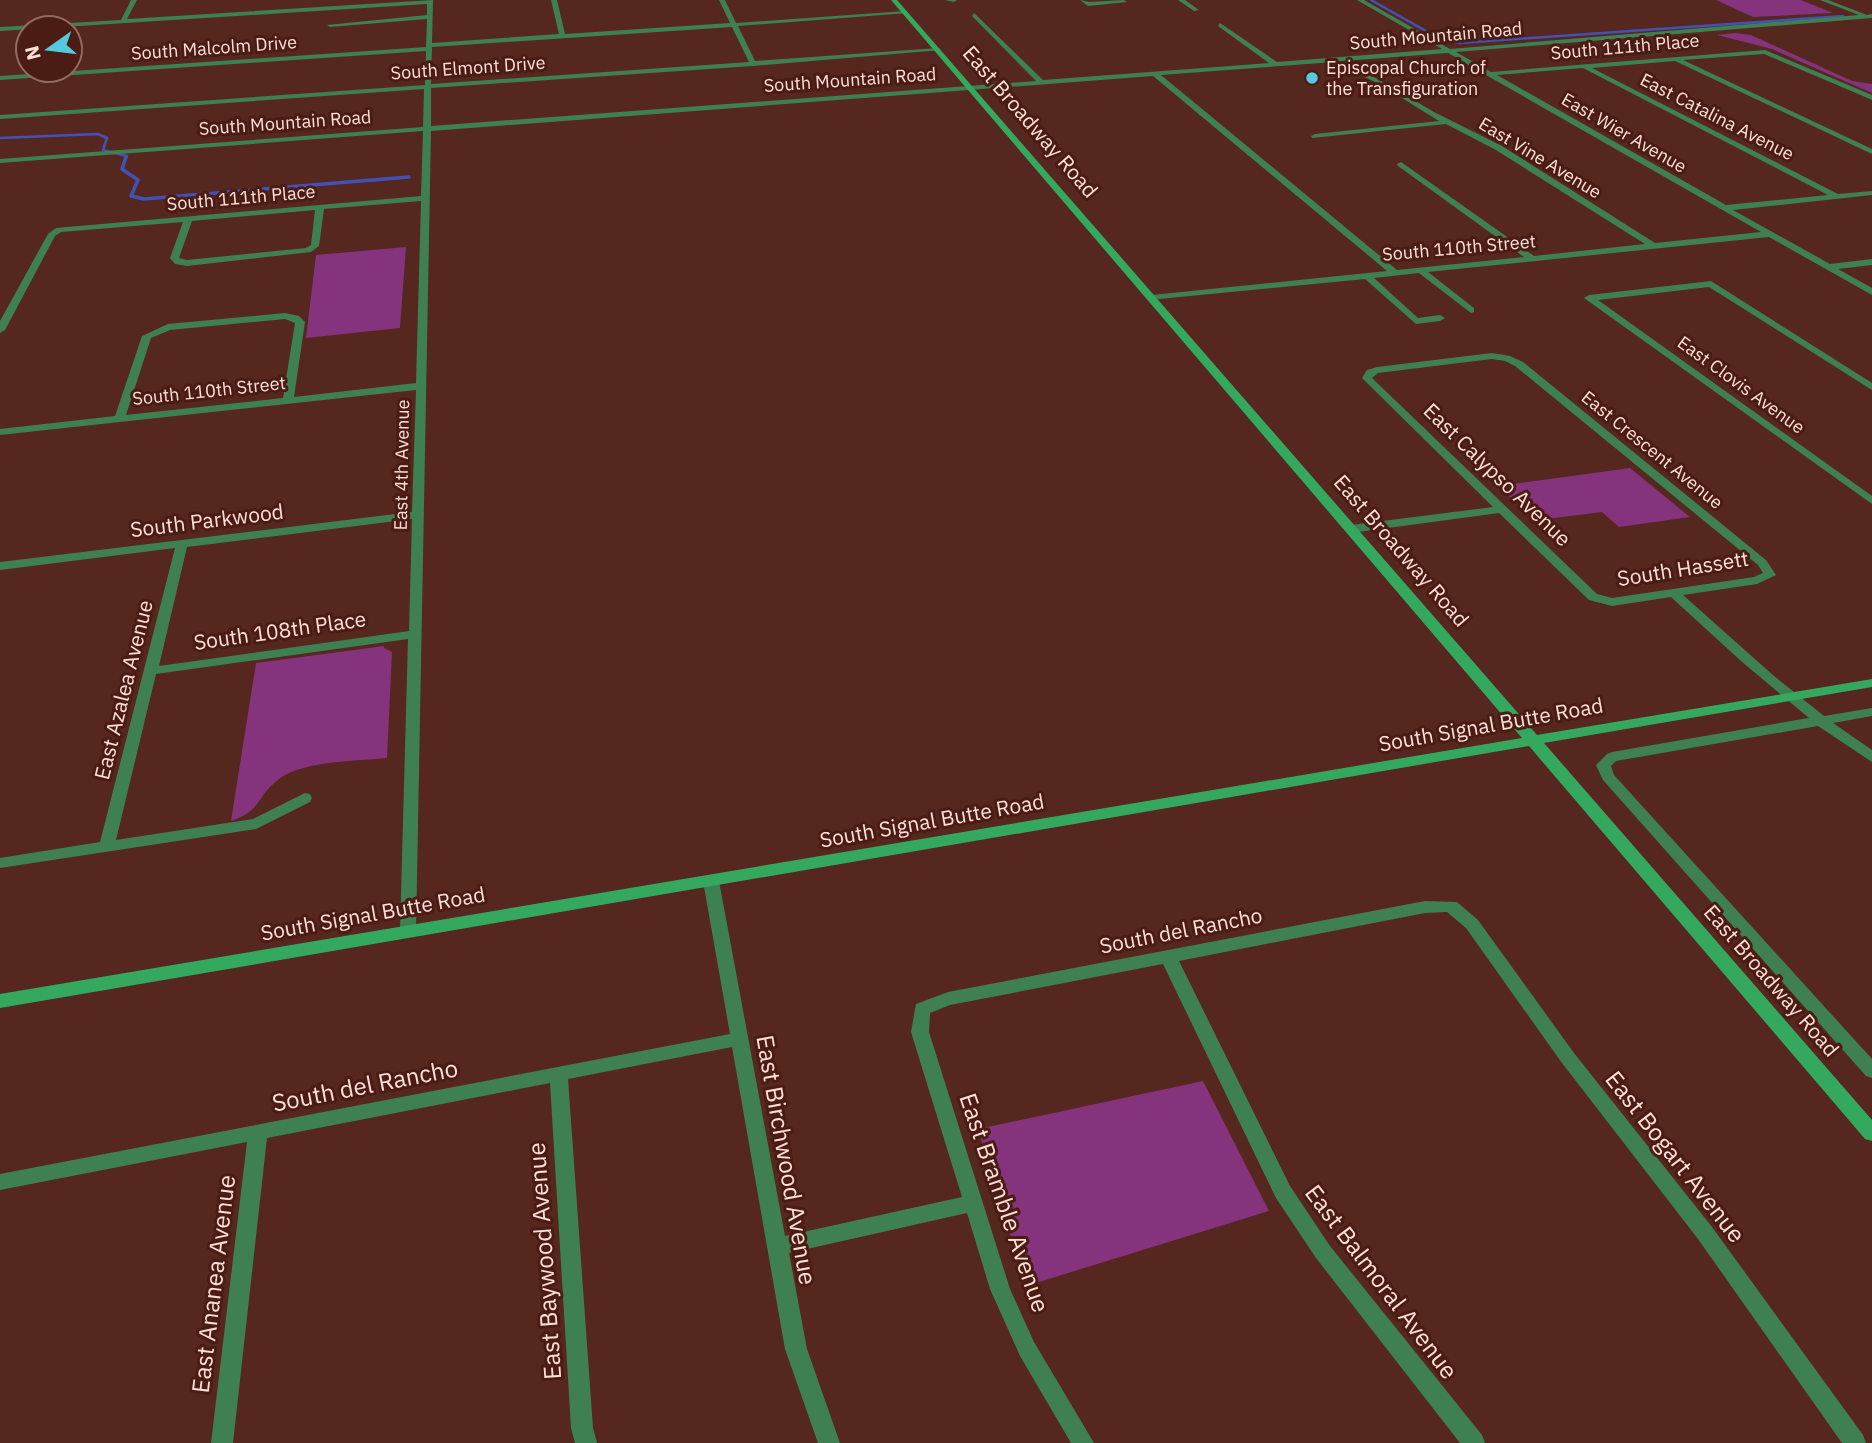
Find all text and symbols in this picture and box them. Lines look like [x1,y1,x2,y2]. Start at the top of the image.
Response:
north arrow [14,14,84,84]
street label: South Mountain Road [1349,17,1523,54]
street label: South 111th Place [1550,29,1700,64]
street label: South Malcolm Drive [130,30,298,65]
street label: East Broadway Road [957,39,1105,203]
text: N [19,44,46,63]
street label: South Elmont Drive [390,51,546,84]
place label: Episcopal Church of the Transfiguration [1326,56,1486,100]
street label: South Mountain Road [763,62,937,97]
street label: East Catalina Avenue [1636,68,1798,165]
marker: Episcopal Church of the Transfiguration [1304,70,1320,86]
street label: East Wier Avenue [1558,87,1691,178]
street label: South Mountain Road [198,105,372,140]
street label: East Vine Avenue [1475,112,1606,203]
street label: South 111th Place [166,180,316,215]
street label: South 110th Street [1381,229,1537,266]
street label: East Clovis Avenue [1673,331,1810,439]
street label: South 110th Street [131,371,287,410]
street label: East Crescent Avenue [1577,385,1728,514]
street label: East Calypso Avenue [1418,396,1578,552]
street label: East 4th Avenue [389,399,414,531]
street label: East Broadway Road [1328,468,1476,632]
street label: South Parkwood [129,497,285,543]
street label: South Hassett [1615,544,1751,592]
street label: East Azalea Avenue [87,597,159,782]
street label: South 108th Place [192,604,368,656]
street label: South Signal Butte Road [1376,690,1605,758]
street label: South Signal Butte Road [817,786,1046,854]
street label: South Signal Butte Road [258,879,487,947]
street label: East Broadway Road [1698,898,1846,1062]
street label: South del Rancho [1097,901,1265,960]
street label: East Birchwood Avenue [749,1032,825,1287]
street label: South del Rancho [269,1051,461,1119]
street label: East Bogart Avenue [1599,1064,1753,1249]
street label: East Bramble Avenue [952,1089,1058,1317]
street label: East Baywood Avenue [520,1141,568,1381]
street label: East Ananea Avenue [184,1173,242,1395]
street label: East Balmoral Avenue [1298,1178,1465,1385]

